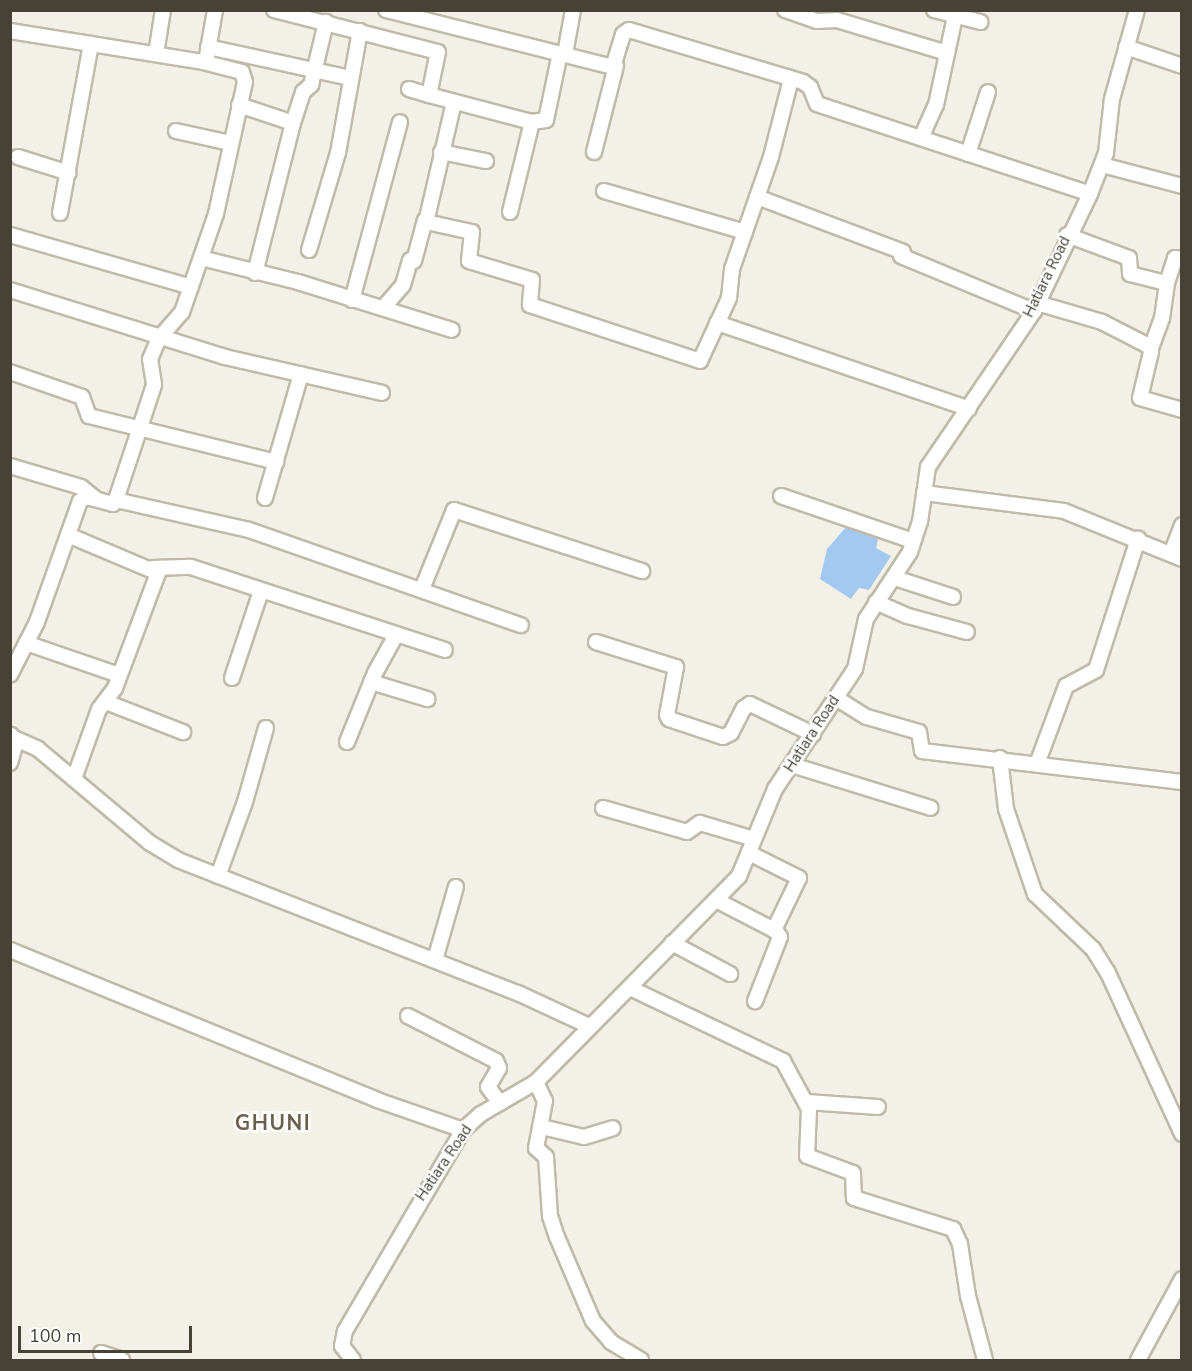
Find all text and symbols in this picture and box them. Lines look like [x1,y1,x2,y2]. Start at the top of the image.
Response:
street label: Hatiara Road [1020,233,1074,321]
street label: Hatiara Road [780,692,844,776]
district label: GHUNI [235,1110,311,1136]
street label: Hatiara Road [412,1121,476,1205]
scale bar [21,1314,195,1352]
text: 100 m [29,1324,81,1348]

